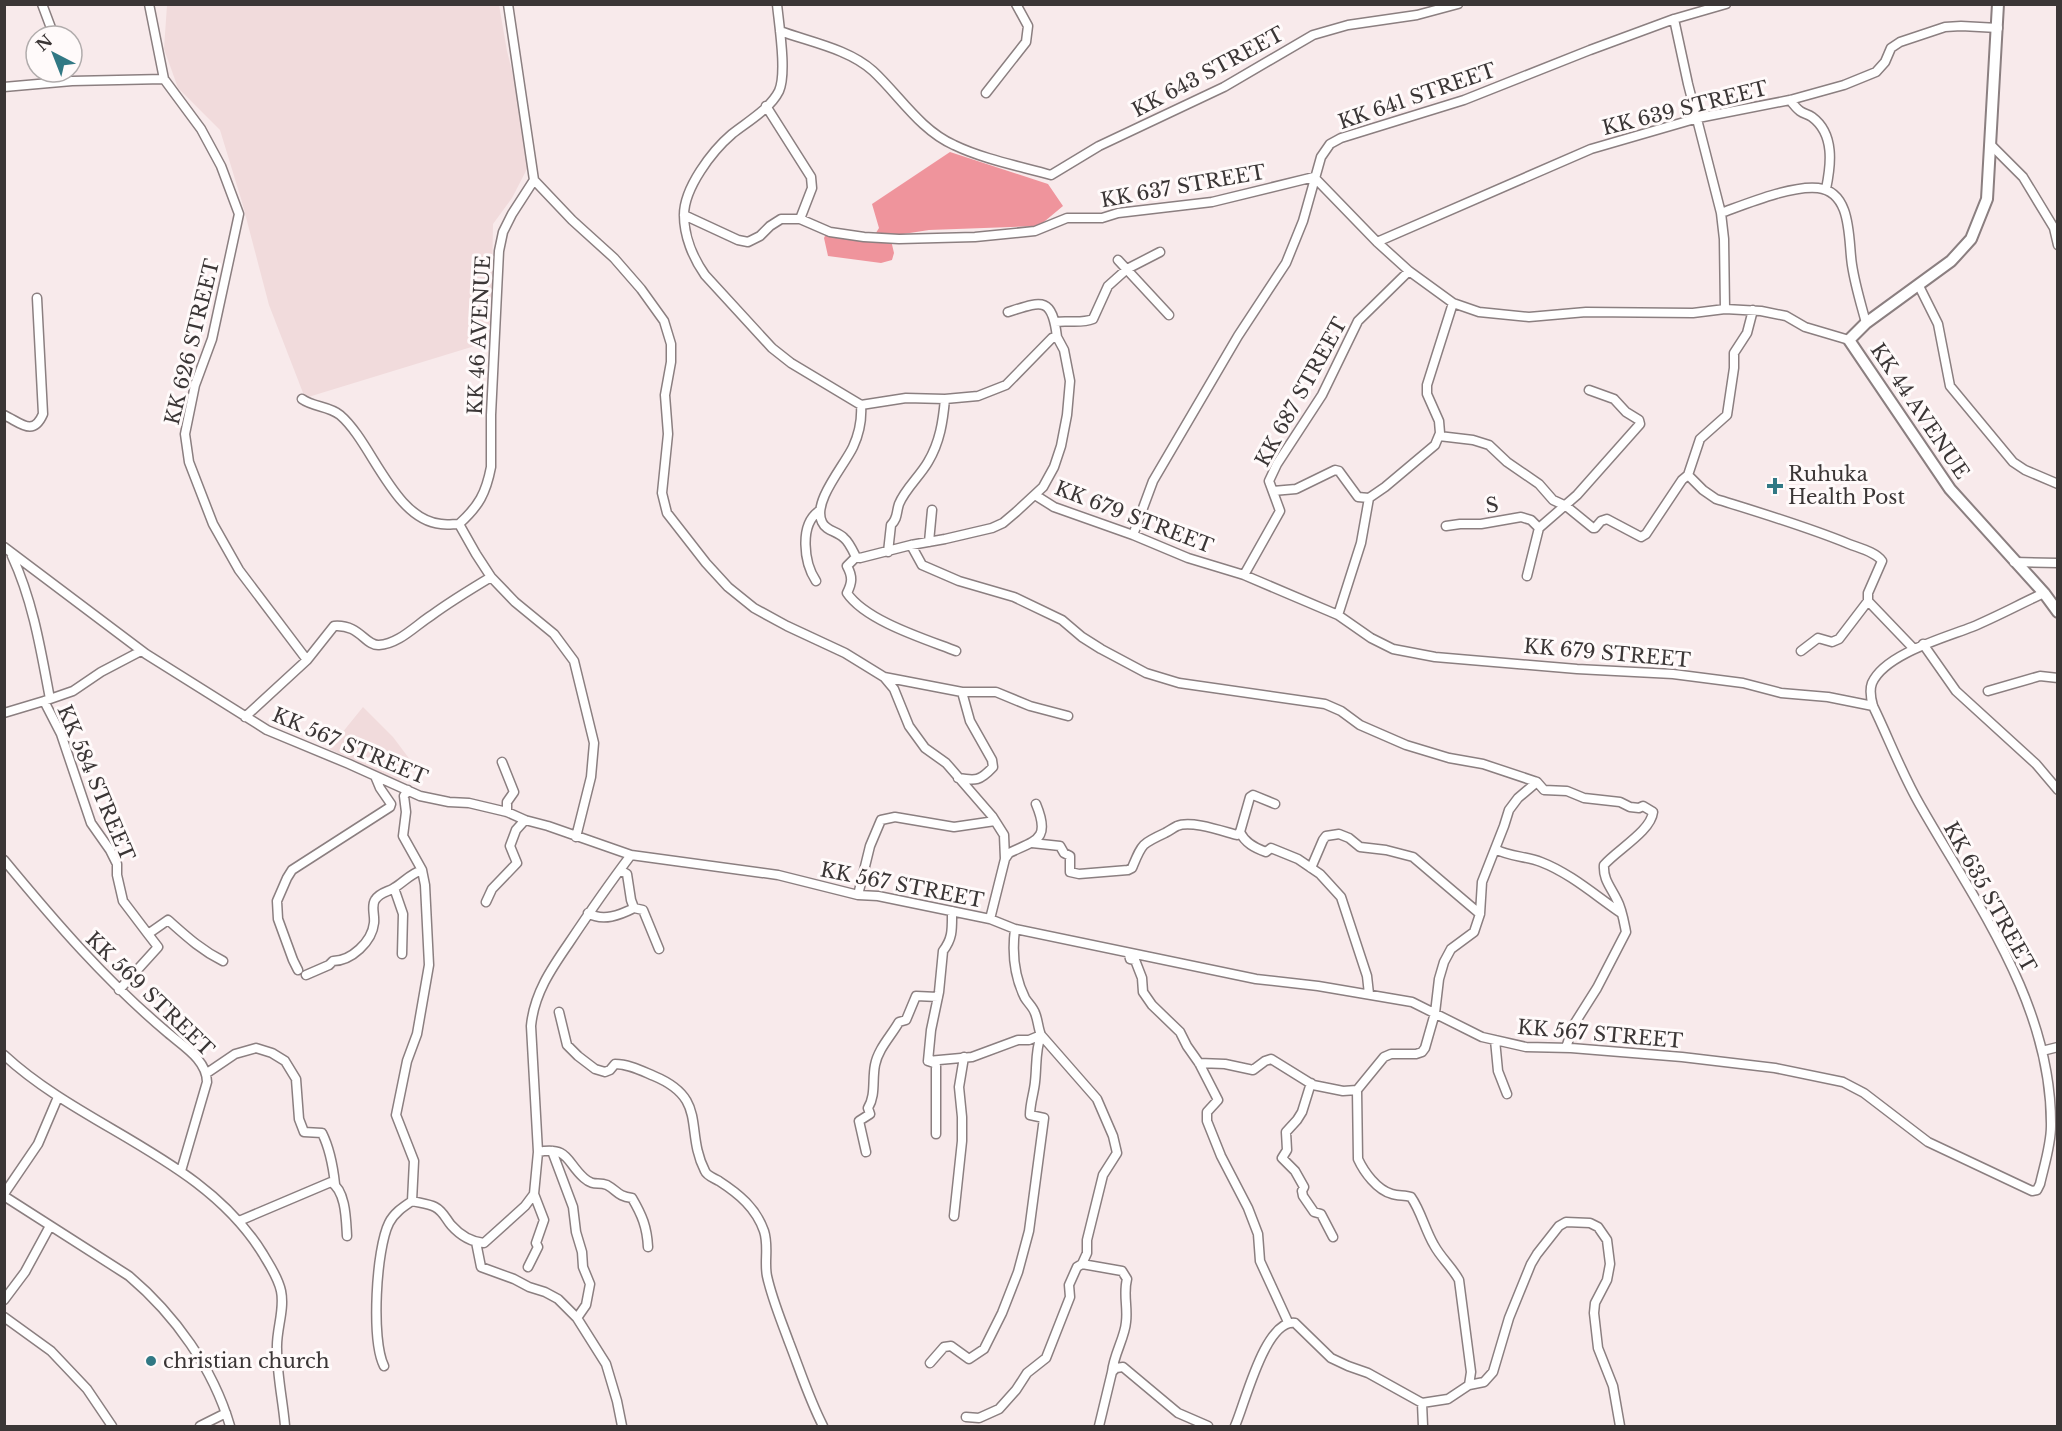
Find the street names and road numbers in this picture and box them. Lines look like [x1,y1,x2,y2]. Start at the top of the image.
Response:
street label: KK 643 STREET [1128,22,1288,122]
street label: KK 641 STREET [1335,58,1499,134]
street label: KK 639 STREET [1600,76,1770,140]
street label: KK 637 STREET [1099,160,1267,212]
street label: KK 46 AVENUE [463,255,495,415]
street label: KK 626 STREET [160,257,224,427]
street label: KK 687 STREET [1250,313,1352,471]
street label: KK 44 AVENUE [1866,339,1974,483]
street label: KK 679 STREET [1051,476,1217,558]
street label: S [1484,492,1500,518]
street label: KK 679 STREET [1522,634,1692,672]
street label: KK 584 STREET [52,701,140,865]
street label: KK 567 STREET [269,703,431,789]
street label: KK 635 STREET [1939,818,2041,976]
street label: KK 567 STREET [818,857,986,913]
street label: KK 569 STREET [81,927,219,1061]
street label: KK 567 STREET [1516,1015,1684,1053]

